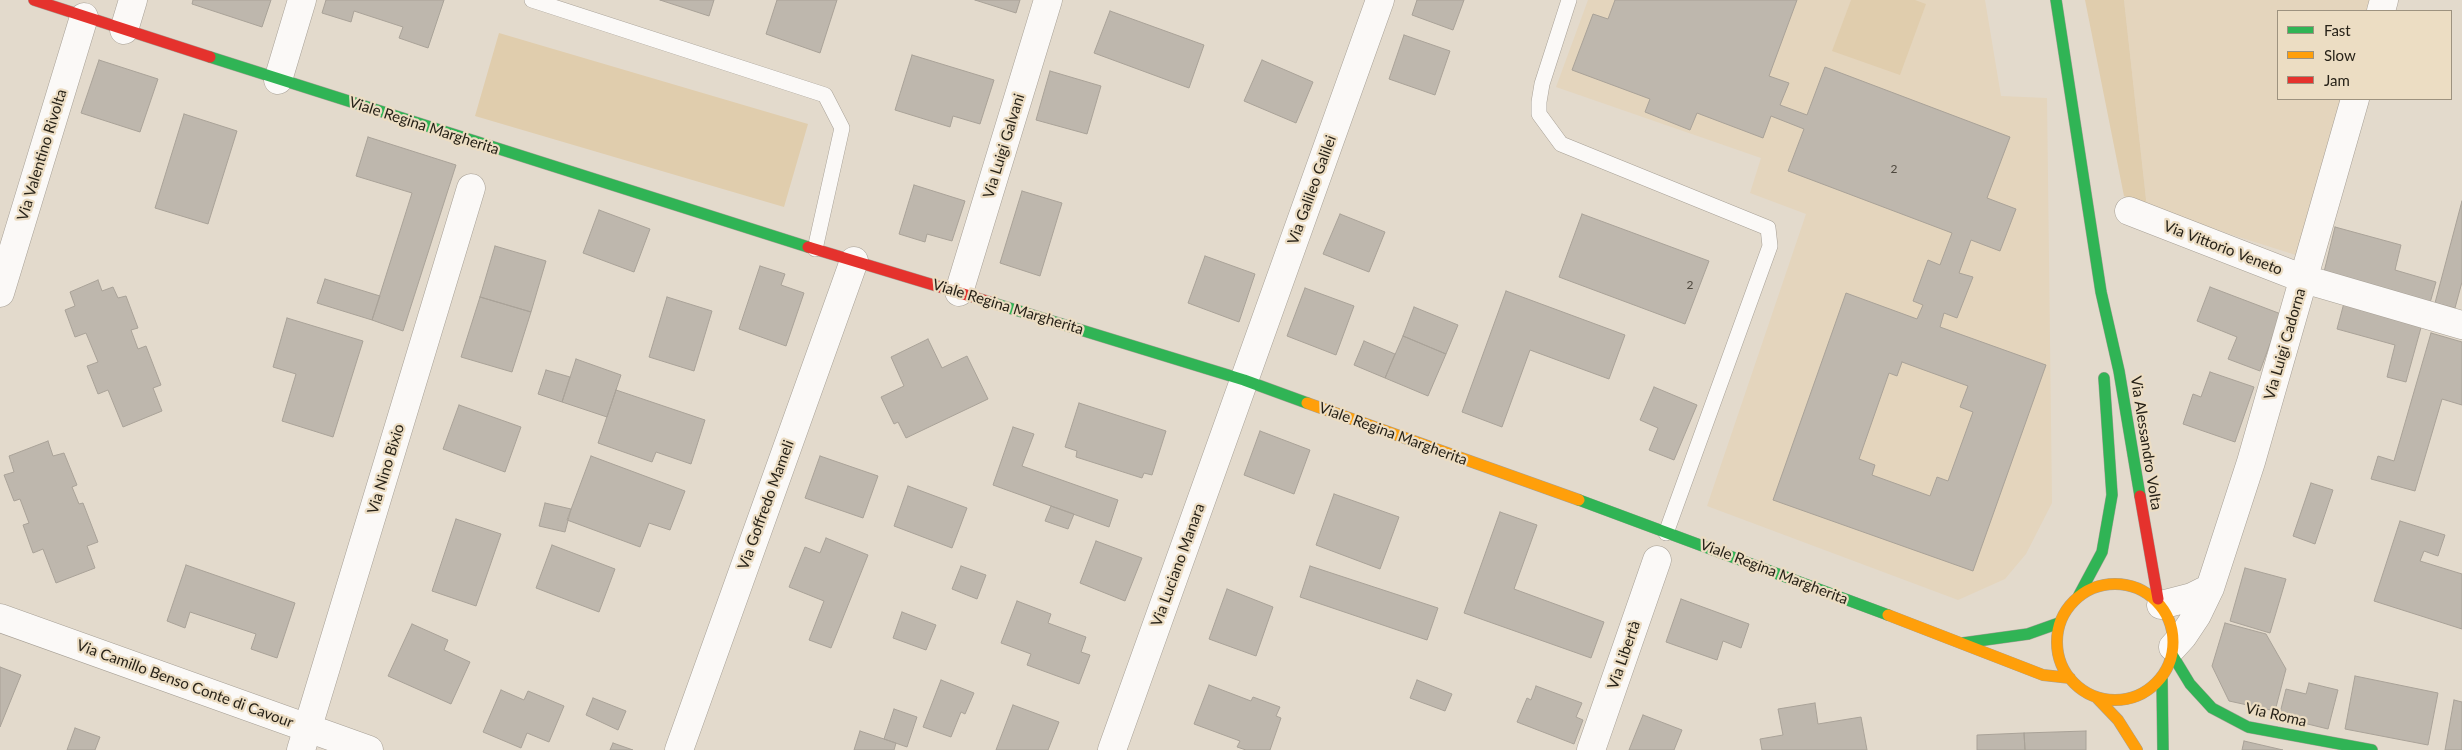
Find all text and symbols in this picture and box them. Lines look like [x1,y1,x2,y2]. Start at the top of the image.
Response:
legend [2277,10,2452,100]
text: Fast [2324,21,2351,39]
text: Slow [2324,46,2356,64]
text: Jam [2324,71,2350,89]
street label: Via Valentino Rivolta [13,87,71,223]
street label: Via Luigi Galvani [980,92,1028,200]
street label: Viale Regina Margherita [347,93,501,159]
street label: Via Galileo Galilei [1284,133,1340,247]
house number: 2 [1891,162,1897,176]
street label: Via Vittorio Veneto [2161,217,2285,279]
street label: Viale Regina Margherita [930,275,1086,339]
house number: 2 [1687,278,1693,292]
street label: Via Luigi Cadorna [2260,286,2310,402]
street label: Via Alessandro Volta [2127,375,2165,511]
street label: Viale Regina Margherita [1316,399,1470,469]
street label: Via Nino Bixio [364,422,408,516]
street label: Via Goffredo Mameli [734,438,798,572]
street label: Via Luciano Manara [1147,501,1209,629]
street label: Viale Regina Margherita [1698,535,1850,609]
street label: Via Libertà [1604,619,1644,691]
street label: Via Camillo Benso Conte di Cavour [74,636,296,732]
street label: Via Roma [2244,699,2308,731]

